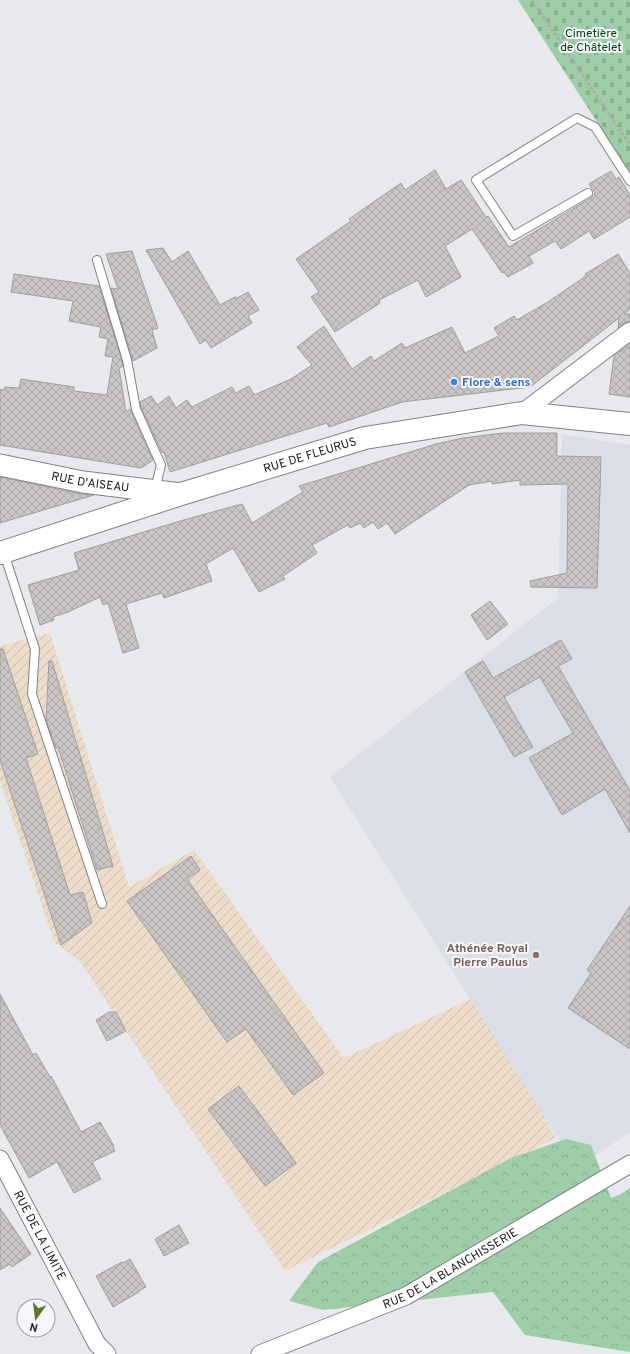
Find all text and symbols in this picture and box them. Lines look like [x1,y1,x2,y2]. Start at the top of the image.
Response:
park label: Cimetière de Châtelet [560,26,622,56]
place label: Flore & sens [462,375,531,391]
marker: Flore & sens [449,377,459,387]
street label: RUE DE FLEURUS [262,434,359,477]
street label: RUE D'AISEAU [50,469,130,497]
place label: Athénée Royal Pierre Paulus [446,941,528,971]
marker: Athénée Royal Pierre Paulus [531,950,541,960]
street label: RUE DE LA LIMITE [9,1188,69,1283]
street label: RUE DE LA BLANCHISSERIE [381,1225,521,1313]
north arrow [16,1298,56,1338]
text: N [28,1319,39,1334]

